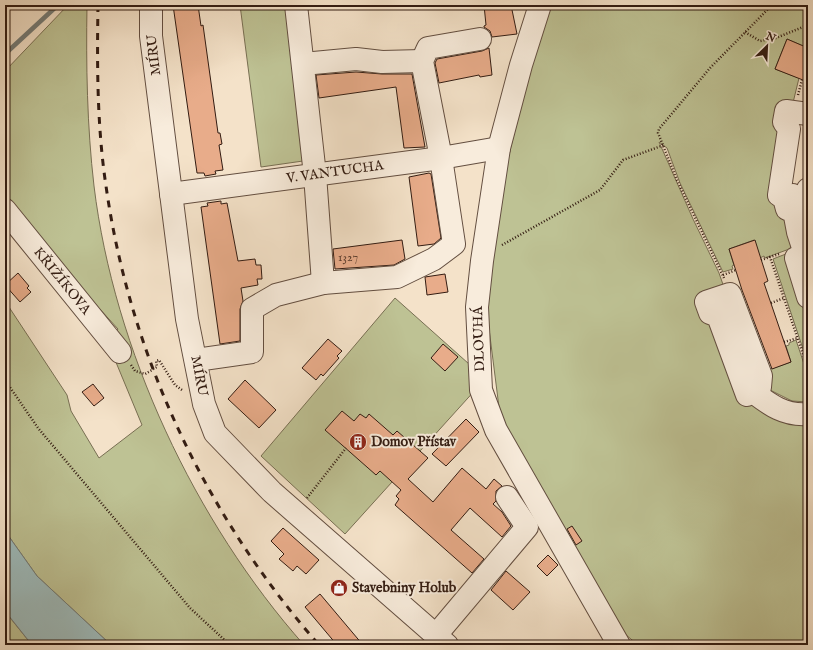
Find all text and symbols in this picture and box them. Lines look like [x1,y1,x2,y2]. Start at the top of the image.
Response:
north arrow [747,26,787,66]
text: N [763,29,778,46]
street label: MÍRU [142,33,165,77]
street label: V. VANTUCHA [284,156,385,188]
street label: KŘIŽÍKOVA [29,243,96,319]
house number: 1327 [338,250,358,265]
street label: DLOUHÁ [468,305,489,372]
street label: MÍRU [186,354,213,398]
building icon: Domov Přístav [348,432,368,452]
place label: Domov Přístav [371,433,457,451]
shop icon: Stavebniny Holub [329,578,349,598]
place label: Stavebniny Holub [352,579,457,597]

